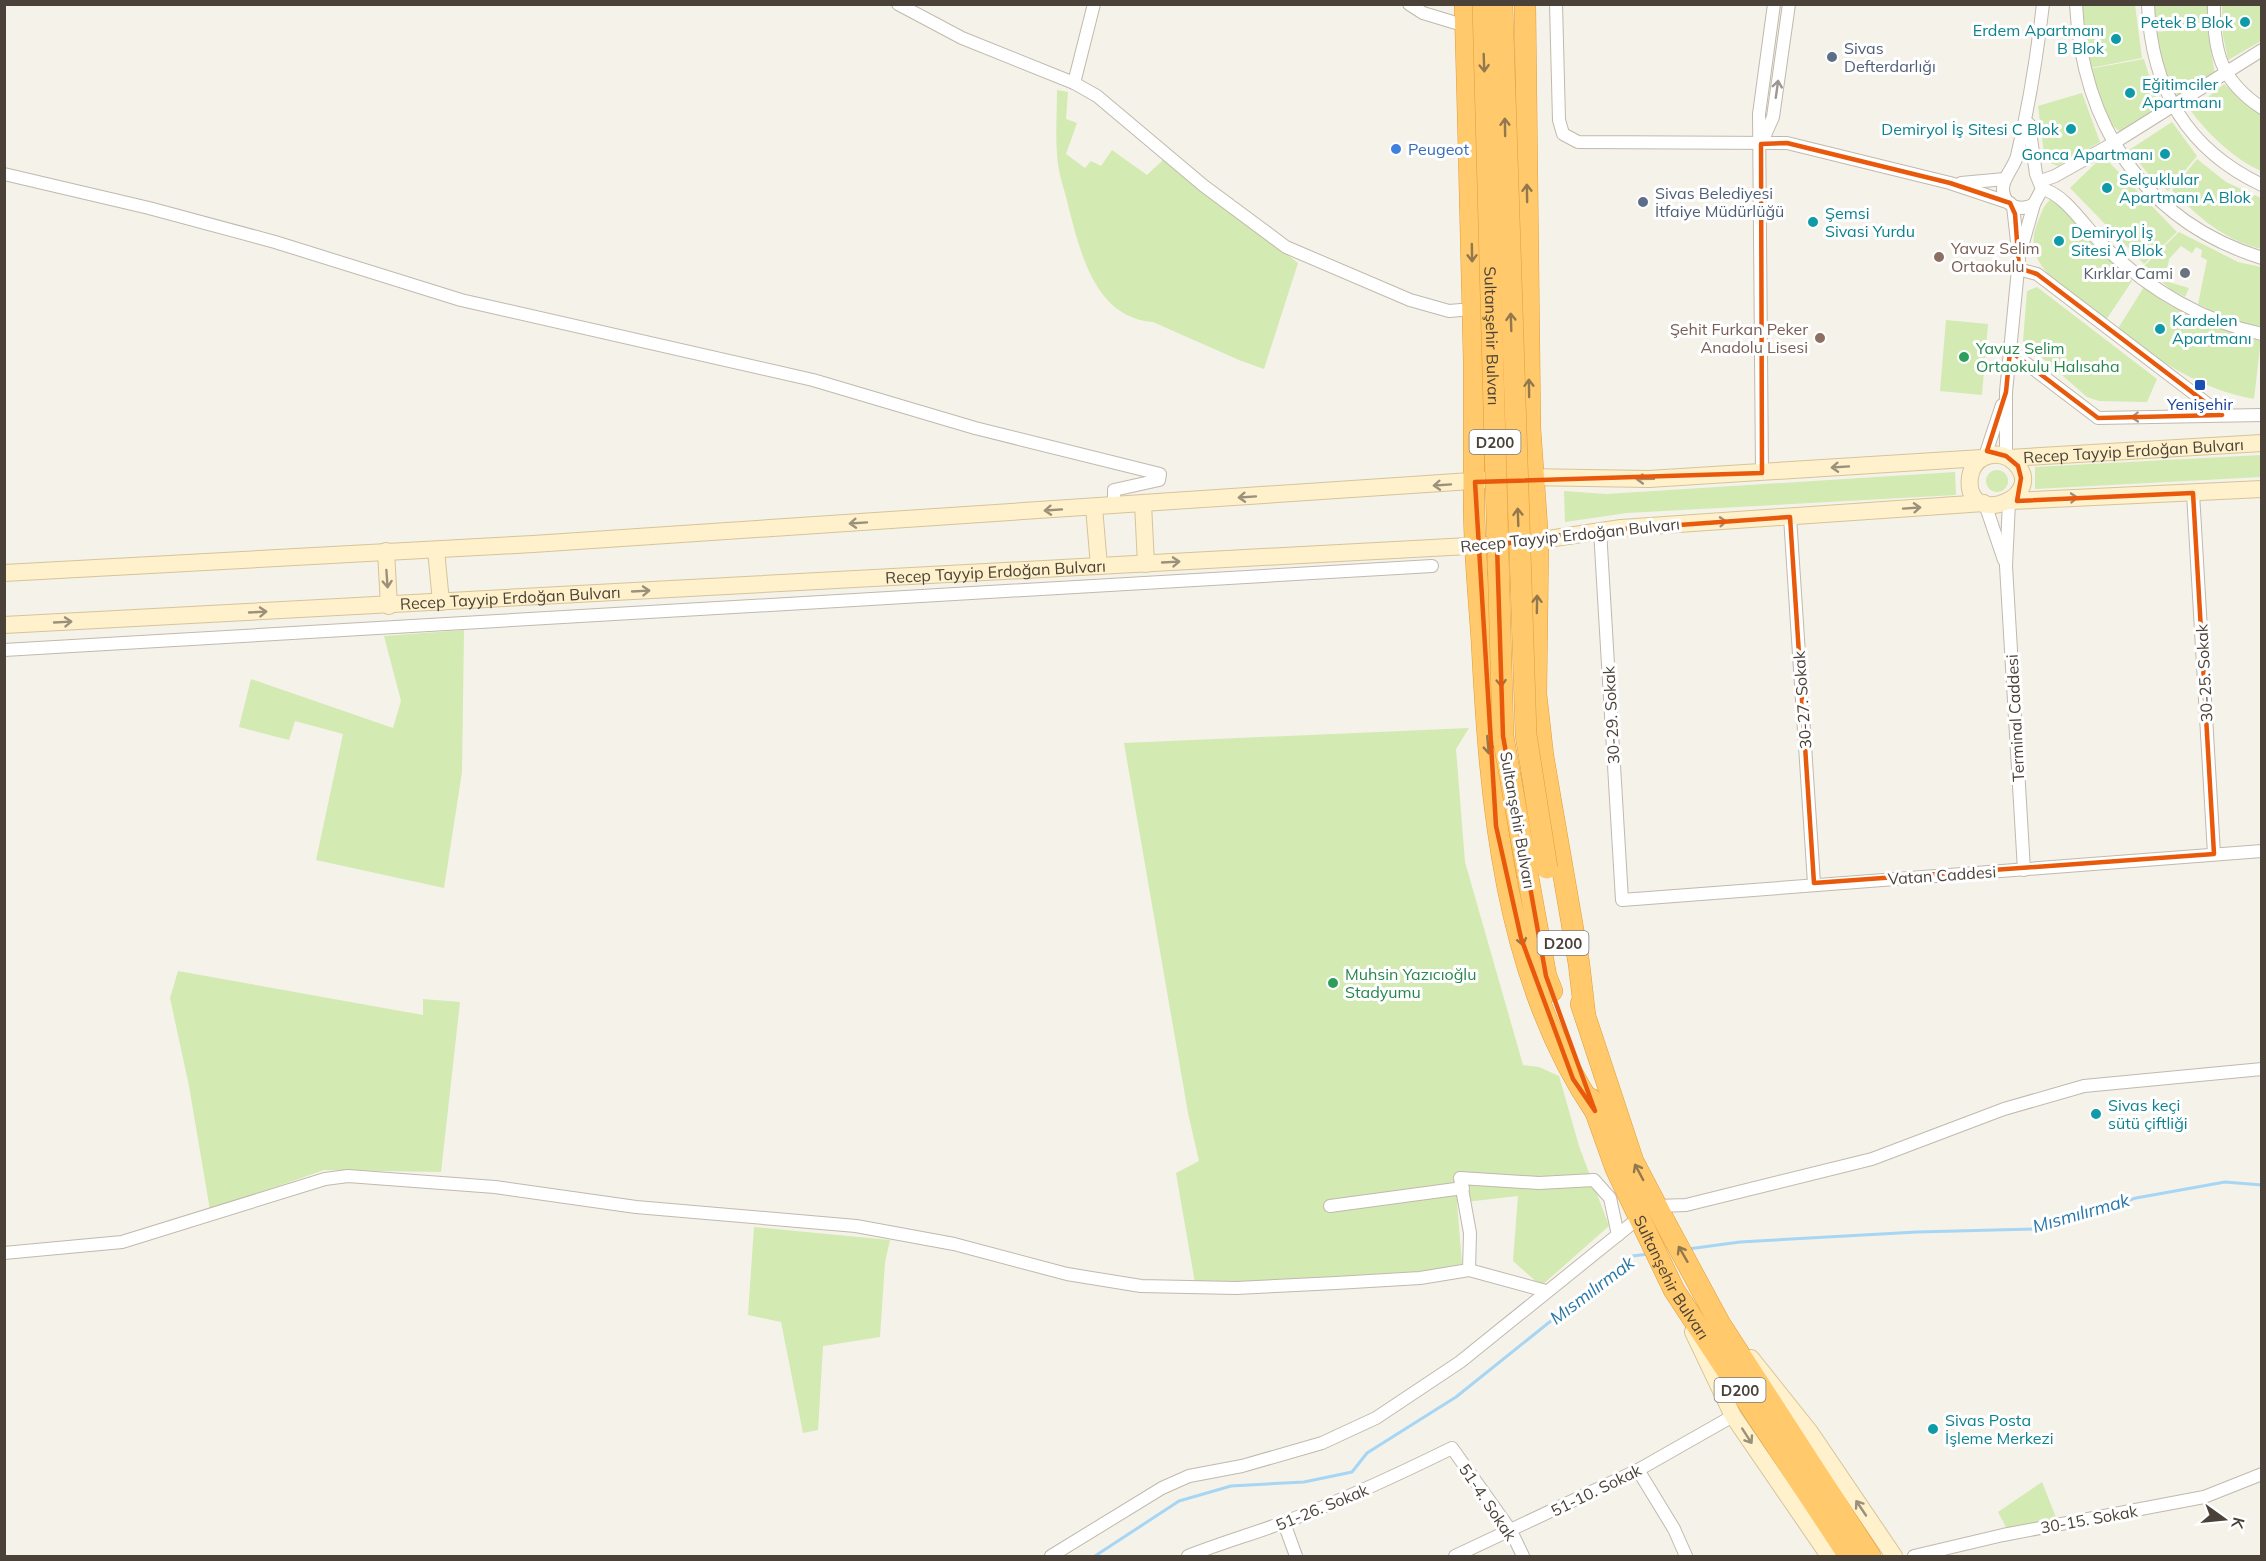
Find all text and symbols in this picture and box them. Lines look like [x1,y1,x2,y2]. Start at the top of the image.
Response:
place label: Petek B Blok [2140,12,2234,32]
marker: Petek B Blok [2238,15,2252,29]
place label: Erdem Apartmanı B Blok [1973,20,2105,58]
marker: Erdem Apartmanı B Blok [2109,32,2123,46]
place label: Sivas Defterdarlığı [1844,38,1936,76]
marker: Sivas Defterdarlığı [1825,50,1839,64]
one-way arrow [1479,52,1490,72]
place label: Eğitimciler Apartmanı [2142,74,2222,112]
one-way arrow [1772,79,1783,99]
marker: Eğitimciler Apartmanı [2123,86,2137,100]
one-way arrow [1500,118,1511,138]
place label: Demiryol İş Sitesi C Blok [1881,119,2060,139]
marker: Demiryol İş Sitesi C Blok [2064,122,2078,136]
place label: Peugeot [1408,139,1469,159]
marker: Peugeot [1389,142,1403,156]
place label: Gonca Apartmanı [2022,144,2153,164]
marker: Gonca Apartmanı [2158,147,2172,161]
place label: Selçuklular Apartmanı A Blok [2119,169,2252,207]
marker: Selçuklular Apartmanı A Blok [2100,181,2114,195]
place label: Sivas Belediyesi İtfaiye Müdürlüğü [1655,183,1784,221]
one-way arrow [1521,184,1533,204]
marker: Sivas Belediyesi İtfaiye Müdürlüğü [1636,195,1650,209]
place label: Şemsi Sivasi Yurdu [1825,203,1915,241]
marker: Şemsi Sivasi Yurdu [1806,215,1820,229]
place label: Demiryol İş Sitesi A Blok [2071,222,2164,260]
marker: Demiryol İş Sitesi A Blok [2052,234,2066,248]
place label: Yavuz Selim Ortaokulu [1950,238,2040,276]
one-way arrow [1466,242,1478,262]
marker: Yavuz Selim Ortaokulu [1932,250,1946,264]
place label: Kırklar Cami [2083,263,2173,283]
street label: Sultanşehir Bulvarı [1480,266,1504,406]
marker: Kırklar Cami [2178,266,2192,280]
place label: Kardelen Apartmanı [2172,310,2252,348]
one-way arrow [1506,313,1517,333]
place label: Şehit Furkan Peker Anadolu Lisesi [1670,319,1808,357]
marker: Kardelen Apartmanı [2153,322,2167,336]
marker: Şehit Furkan Peker Anadolu Lisesi [1813,331,1827,345]
place label: Yavuz Selim Ortaokulu Halısaha [1975,338,2120,376]
marker: Yavuz Selim Ortaokulu Halısaha [1957,350,1971,364]
marker: Yenişehir [2193,378,2207,392]
one-way arrow [1523,379,1535,399]
place label: Yenişehir [2166,394,2233,414]
one-way arrow [2131,412,2151,423]
road number: D200 [1470,430,1520,454]
street label: Recep Tayyip Erdoğan Bulvarı [2023,434,2244,467]
one-way arrow [1830,462,1850,473]
one-way arrow [1636,473,1656,485]
one-way arrow [1433,480,1452,491]
one-way arrow [1238,492,1258,503]
one-way arrow [2059,493,2079,504]
one-way arrow [1902,502,1922,513]
one-way arrow [1043,505,1063,516]
one-way arrow [1512,508,1524,528]
street label: Recep Tayyip Erdoğan Bulvarı [1459,514,1681,556]
one-way arrow [1707,516,1727,527]
one-way arrow [849,517,869,528]
street label: Recep Tayyip Erdoğan Bulvarı [885,556,1106,587]
one-way arrow [1161,557,1181,568]
one-way arrow [382,568,393,588]
street label: Recep Tayyip Erdoğan Bulvarı [399,582,621,614]
one-way arrow [631,585,651,596]
one-way arrow [1531,595,1543,615]
one-way arrow [247,607,267,618]
one-way arrow [52,617,72,628]
street label: 30-25. Sokak [2191,623,2217,723]
street label: 30-27. Sokak [1789,650,1815,750]
street label: Terminal Caddesi [2002,654,2028,782]
street label: 30-29. Sokak [1598,665,1624,765]
one-way arrow [1495,667,1507,687]
one-way arrow [1483,734,1494,754]
street label: Sultanşehir Bulvarı [1496,750,1540,890]
street label: Vatan Caddesi [1887,861,1997,889]
one-way arrow [1515,927,1527,946]
road number: D200 [1538,931,1588,955]
place label: Muhsin Yazıcıoğlu Stadyumu [1345,964,1476,1002]
marker: Muhsin Yazıcıoğlu Stadyumu [1326,976,1340,990]
place label: Sivas keçi sütü çiftliği [2108,1095,2188,1133]
marker: Sivas keçi sütü çiftliği [2089,1107,2103,1121]
one-way arrow [1633,1164,1644,1182]
water label: Mısmılırmak [2030,1188,2133,1238]
street label: Sultanşehir Bulvarı [1630,1212,1714,1343]
one-way arrow [1676,1246,1688,1263]
water label: Mısmılırmak [1545,1250,1639,1329]
road number: D200 [1714,1378,1766,1402]
place label: Sivas Posta İşleme Merkezi [1945,1410,2054,1448]
marker: Sivas Posta İşleme Merkezi [1926,1422,1940,1436]
one-way arrow [1740,1428,1753,1445]
street label: 51-10. Sokak [1547,1459,1645,1521]
street label: 51-4. Sokak [1455,1460,1521,1545]
street label: 51-26. Sokak [1273,1479,1372,1535]
north arrow [2194,1489,2254,1549]
one-way arrow [1855,1500,1867,1517]
street label: 30-15. Sokak [2039,1500,2140,1537]
text: K [2227,1515,2250,1532]

